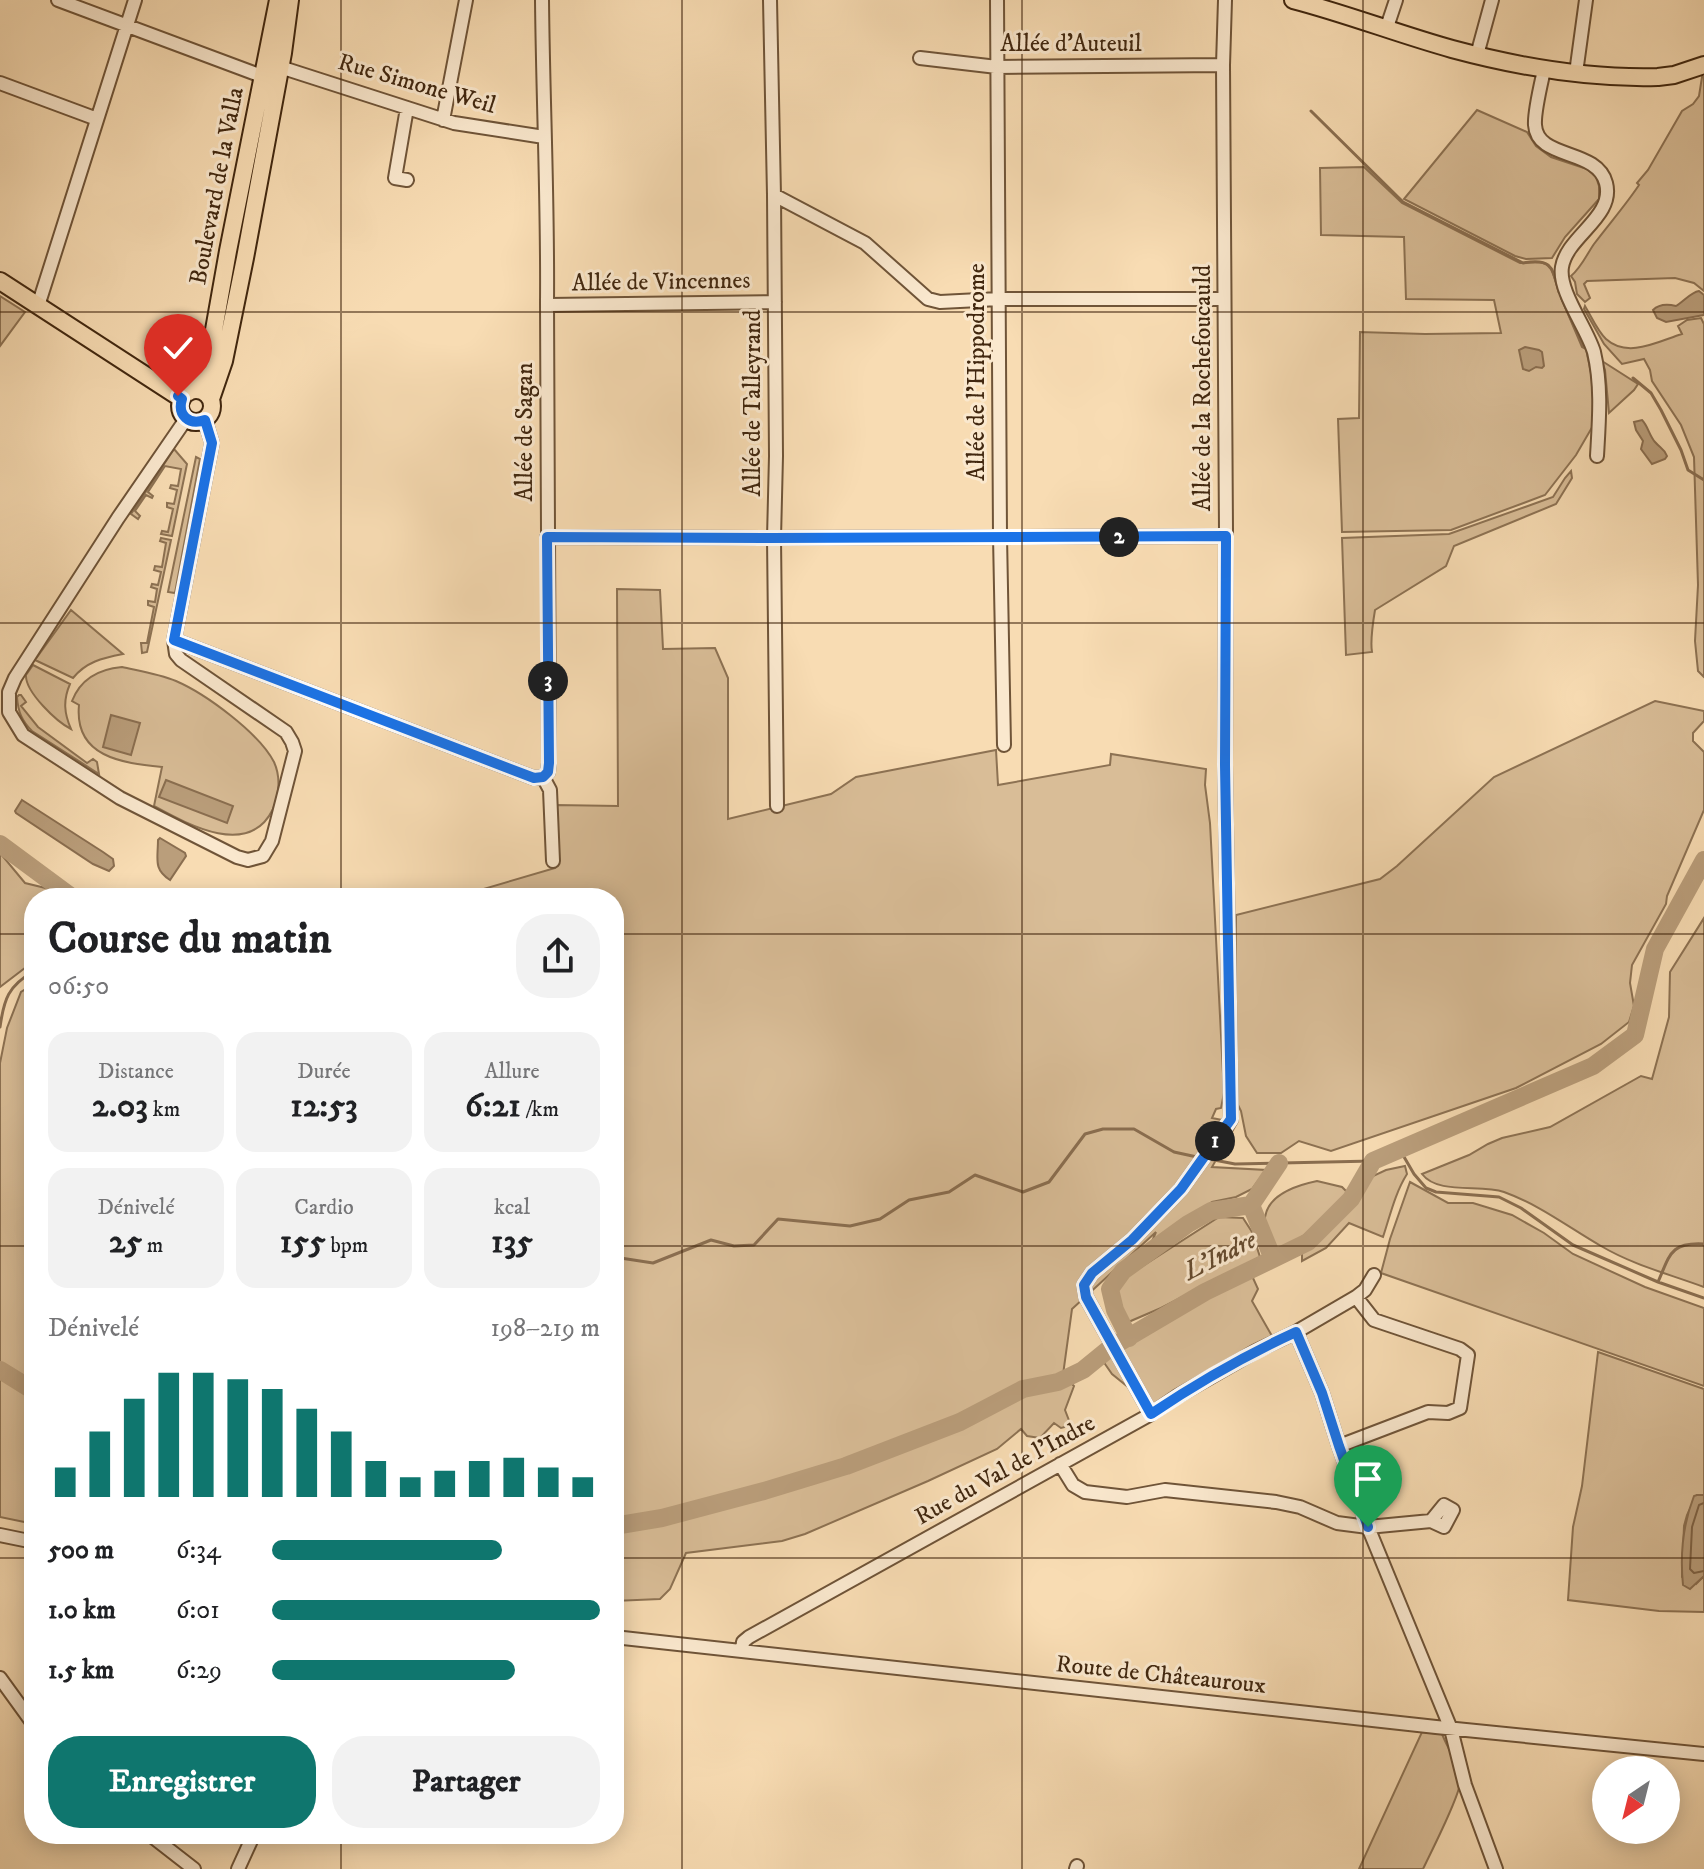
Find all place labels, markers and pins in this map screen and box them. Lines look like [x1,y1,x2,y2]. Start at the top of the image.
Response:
pin [144,314,212,396]
pin: 2 [1099,517,1139,557]
pin: 3 [528,661,568,701]
pin: 1 [1195,1121,1235,1161]
pin [1334,1445,1402,1527]

